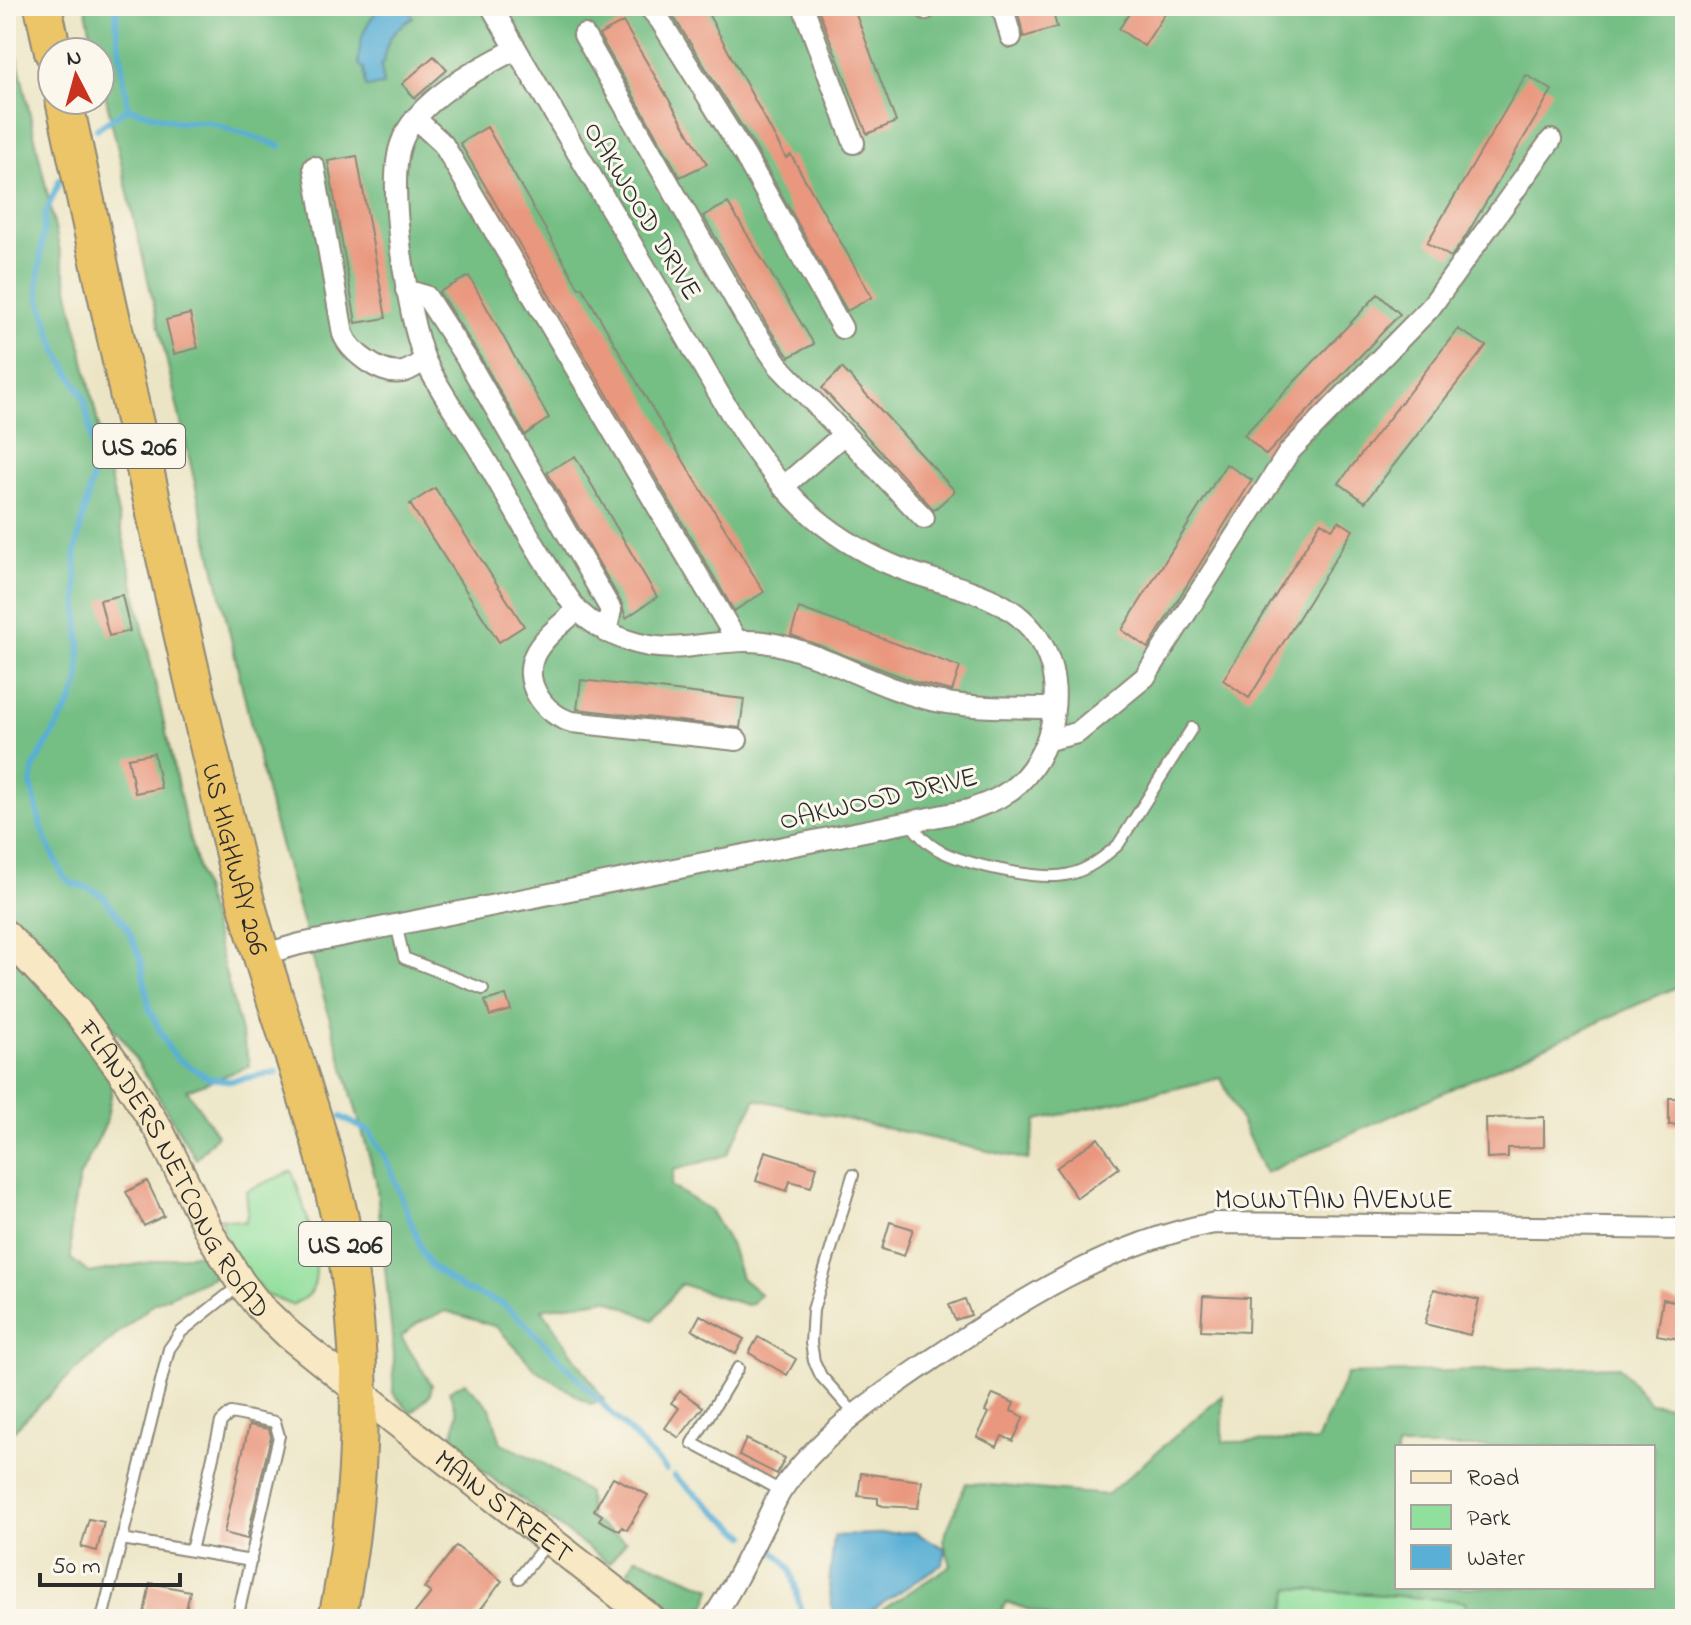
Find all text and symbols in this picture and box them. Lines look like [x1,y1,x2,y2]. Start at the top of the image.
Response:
north arrow [36,36,116,116]
text: N [65,42,83,76]
street label: OAKWOOD DRIVE [571,114,711,309]
road number: US 206 [93,424,185,468]
street label: OAKWOOD DRIVE [776,758,982,843]
street label: US HIGHWAY 206 [189,759,277,961]
street label: FLANDERS NETCONG ROAD [66,1012,279,1329]
street label: MOUNTAIN AVENUE [1215,1181,1453,1222]
road number: US 206 [299,1222,391,1266]
street label: MAIN STREET [424,1441,581,1575]
legend [1395,1445,1655,1589]
text: Road [1467,1462,1520,1497]
text: Park [1467,1502,1511,1537]
scale bar [40,1537,180,1587]
text: Water [1467,1542,1525,1577]
text: 50 m [52,1550,101,1585]

